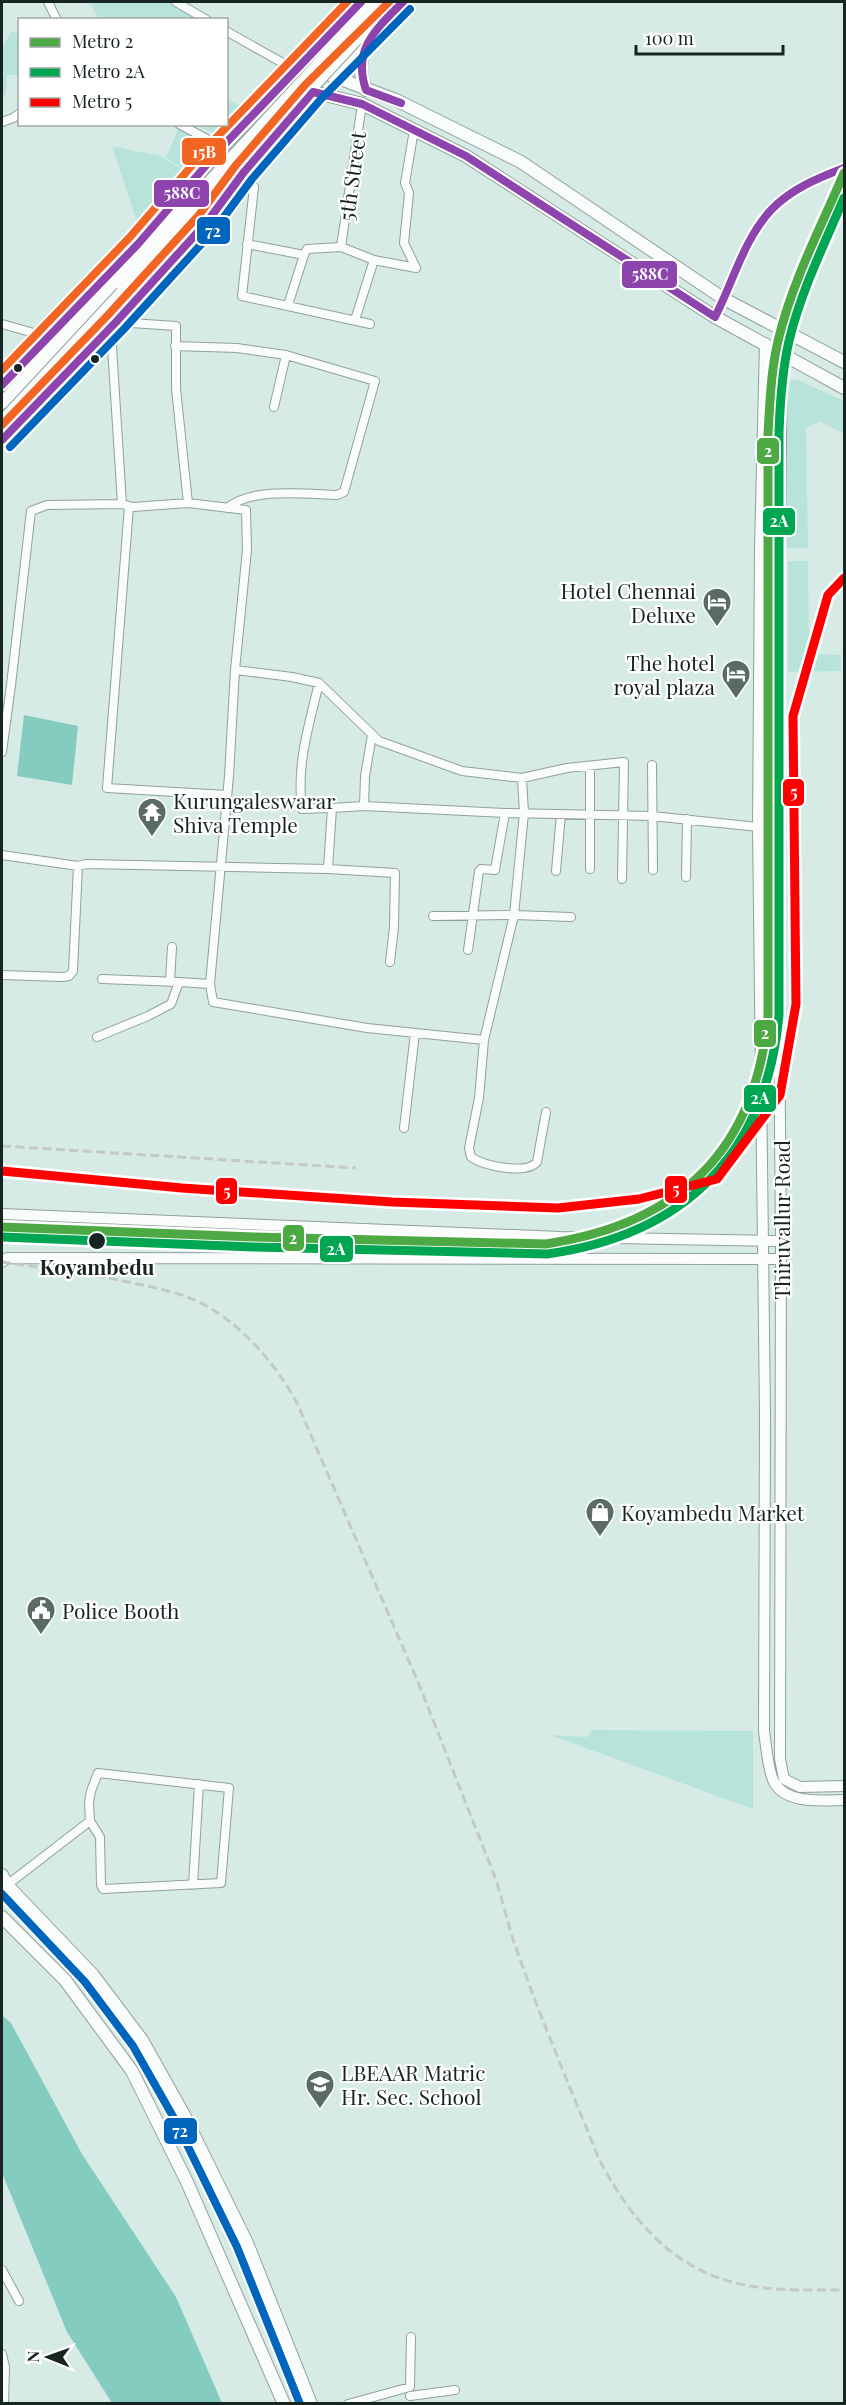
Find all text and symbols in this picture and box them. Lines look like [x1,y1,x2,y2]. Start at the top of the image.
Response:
legend [18,18,228,126]
scale bar [636,18,783,56]
text: 100 m [645,26,694,50]
text: Metro 2 [72,29,133,53]
text: Metro 2A [72,59,145,83]
text: Metro 5 [72,89,132,113]
street label: 5th Street [331,129,371,223]
line badge: 15B [181,137,227,166]
text: 15B [192,141,216,162]
line badge: 588C [153,179,210,208]
text: 588C [164,182,200,203]
line badge: 72 [196,216,231,245]
text: 72 [205,220,221,241]
line badge: 588C [621,260,678,289]
text: 588C [632,263,668,284]
unlabelled marker [89,353,101,365]
unlabelled marker [12,362,24,374]
line badge: 2 [756,437,780,465]
text: 2 [764,440,772,461]
line badge: 2A [762,507,796,536]
text: 2A [769,510,789,531]
place label: Hotel Chennai Deluxe [561,576,696,628]
hotel icon: Hotel Chennai Deluxe [701,586,733,628]
place label: The hotel royal plaza [613,648,716,700]
hotel icon: The hotel royal plaza [720,658,752,700]
line badge: 5 [782,778,805,807]
text: 5 [790,781,798,802]
place label: Kurungaleswarar Shiva Temple [173,786,336,838]
temple icon: Kurungaleswarar Shiva Temple [136,796,168,838]
line badge: 2 [753,1019,777,1048]
text: 2 [761,1022,769,1043]
line badge: 2A [743,1084,777,1113]
text: 2A [750,1087,770,1108]
street label: Thiruvallur Road [767,1140,795,1300]
line badge: 5 [664,1175,688,1204]
line badge: 5 [215,1177,238,1205]
text: 5 [672,1178,680,1199]
text: 5 [223,1180,231,1201]
line badge: 2 [282,1224,305,1252]
text: 2 [289,1227,297,1248]
marker: Koyambedu [87,1231,107,1251]
line badge: 2A [319,1235,354,1263]
text: 2A [326,1238,346,1259]
place label: Koyambedu [40,1252,155,1280]
shop icon: Koyambedu Market [584,1496,616,1538]
place label: Koyambedu Market [621,1498,805,1526]
public building icon: Police Booth [25,1594,57,1636]
place label: Police Booth [62,1596,180,1624]
place label: LBEAAR Matric Hr. Sec. School [341,2058,485,2110]
school or university icon: LBEAAR Matric Hr. Sec. School [304,2068,336,2110]
line badge: 72 [163,2117,198,2145]
text: 72 [172,2120,188,2141]
north arrow [18,2327,78,2387]
text: N [22,2350,43,2363]

